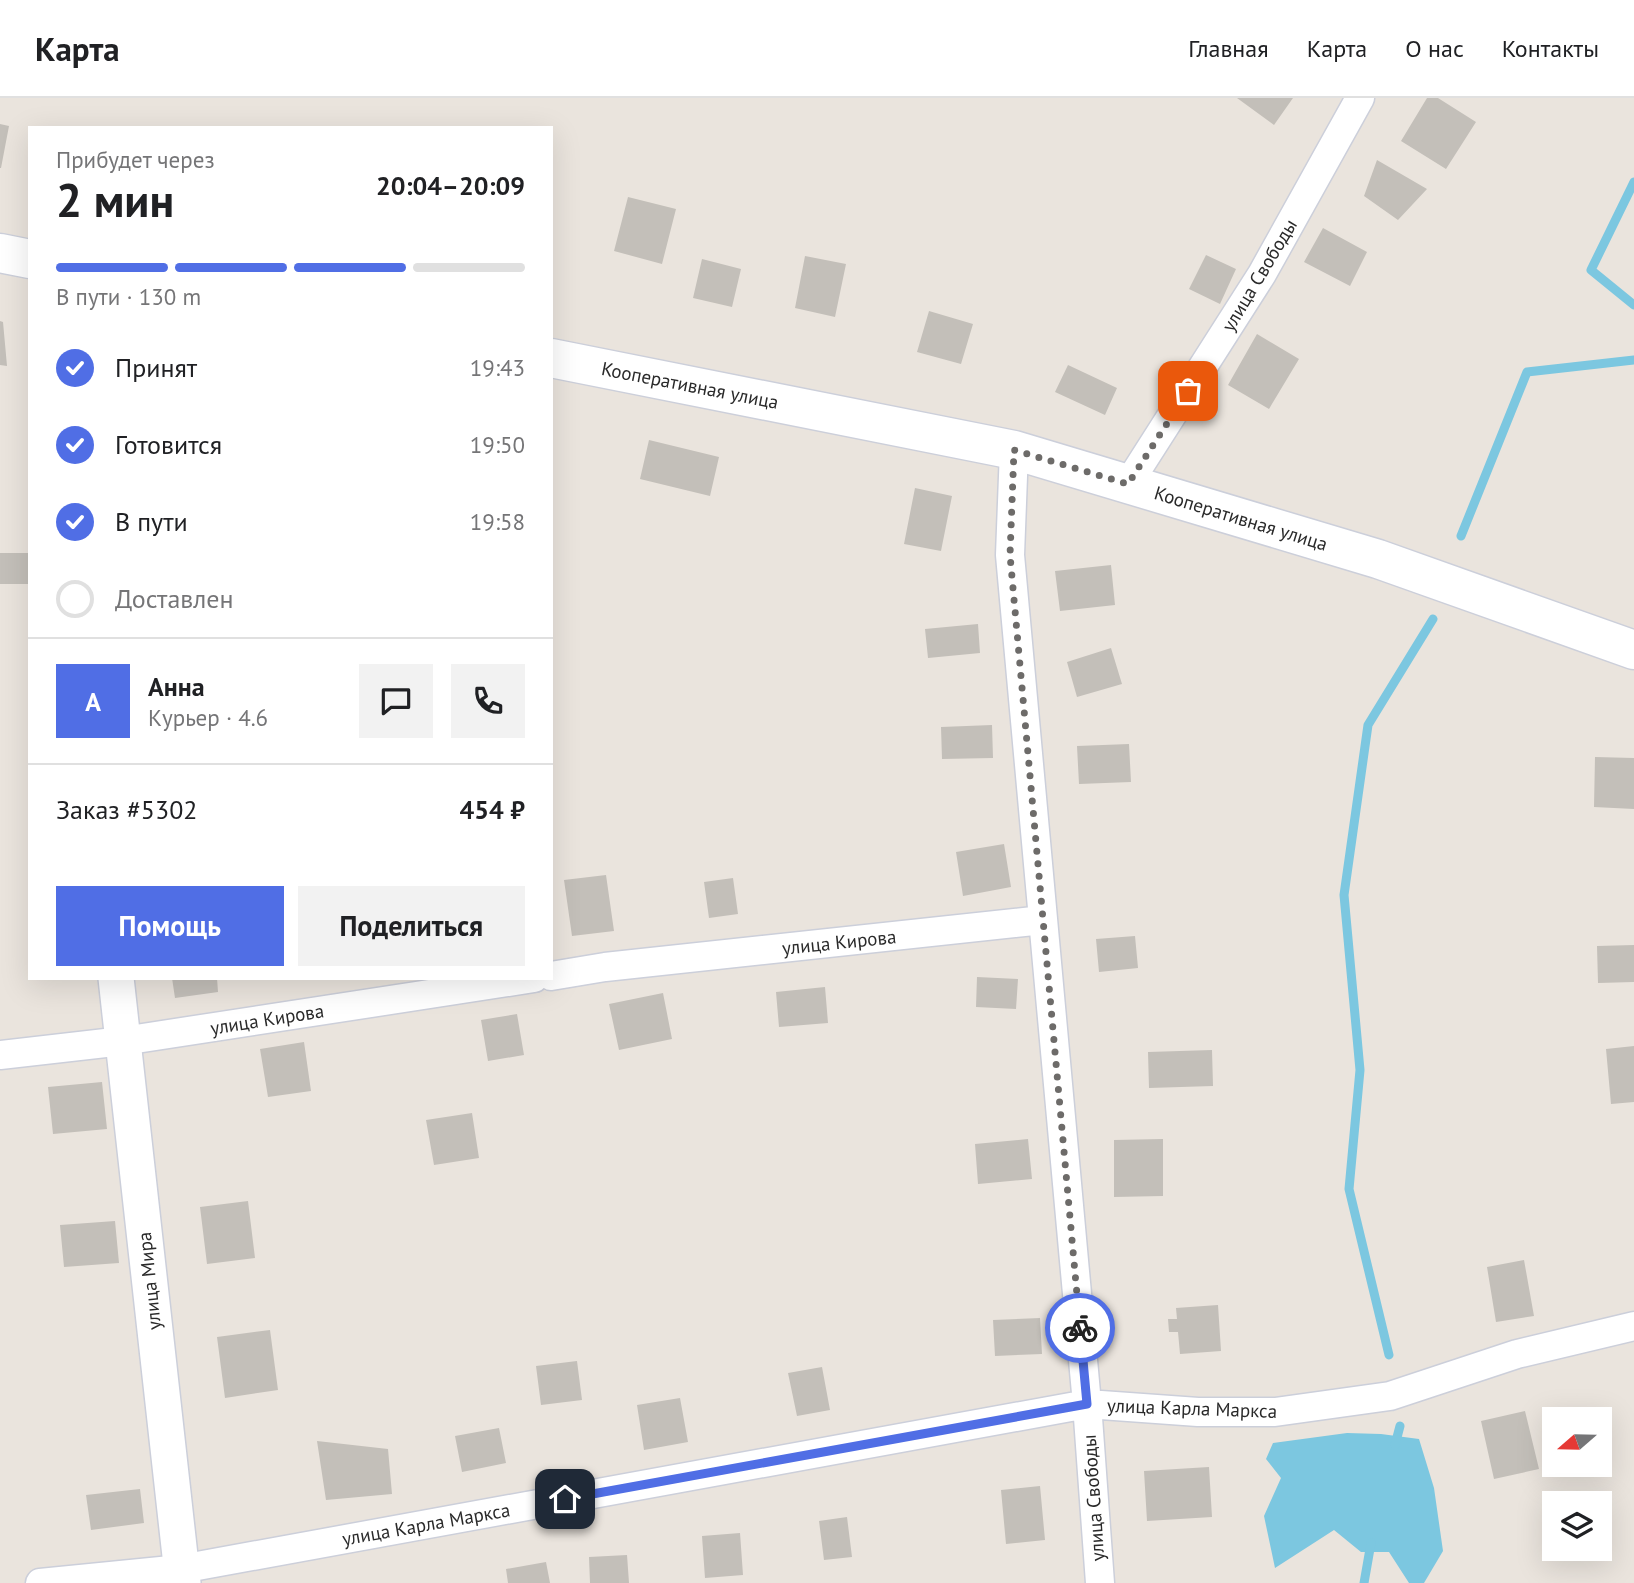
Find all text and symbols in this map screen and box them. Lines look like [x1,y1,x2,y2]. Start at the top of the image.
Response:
text: Карта [35,27,120,70]
text: Главная [1188,33,1269,64]
text: Карта [1307,33,1367,64]
text: О нас [1405,33,1464,64]
text: Контакты [1502,33,1599,64]
text: Прибудет через [56,145,215,174]
text: 20:04–20:09 [376,169,525,202]
text: 2 мин [56,170,174,230]
street label: улица Свободы [1216,214,1302,336]
text: В пути · 130 m [56,282,201,311]
icon: check [56,349,94,387]
text: Принят [115,351,197,384]
text: 19:43 [470,353,525,382]
street label: Кооперативная улица [599,356,781,414]
pin [1158,361,1218,421]
icon: bag [1169,372,1207,410]
icon: check [56,426,94,464]
text: Готовится [115,428,222,461]
text: 19:50 [470,430,525,459]
street label: Кооперативная улица [1152,480,1330,556]
icon: check [56,503,94,541]
text: В пути [115,505,188,538]
text: 19:58 [470,507,525,536]
text: Доставлен [115,582,234,615]
button: chat [359,664,433,738]
button: phone [451,664,525,738]
text: Анна [148,670,205,703]
text: А [85,685,101,718]
text: Курьер · 4.6 [148,703,268,732]
text: Заказ #5302 [56,793,198,826]
text: 454 ₽ [459,793,525,826]
button: Помощь [56,886,284,966]
button: Поделиться [298,886,525,966]
street label: улица Кирова [781,924,897,960]
street label: улица Кирова [208,998,326,1040]
street label: улица Мира [132,1231,166,1331]
courier [1045,1293,1115,1363]
icon: bike [1061,1309,1099,1347]
street label: улица Карла Маркса [1107,1393,1277,1423]
north arrow [1542,1407,1612,1477]
map controls [1542,1407,1612,1561]
street label: улица Свободы [1077,1434,1109,1562]
pin [535,1469,595,1529]
icon: home [546,1480,584,1518]
button: layers [1542,1491,1612,1561]
street label: улица Карла Маркса [340,1497,512,1551]

